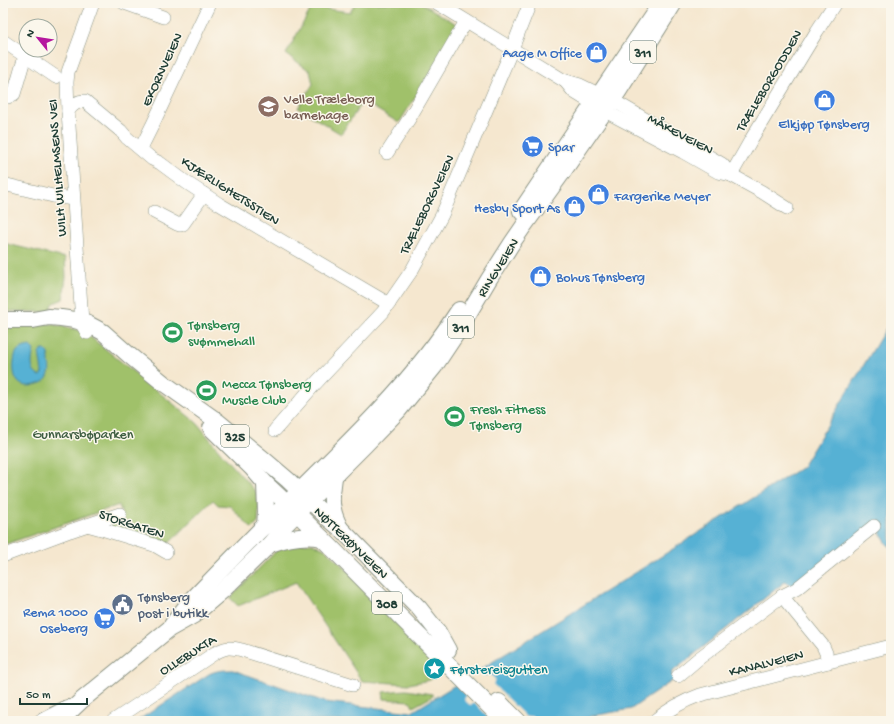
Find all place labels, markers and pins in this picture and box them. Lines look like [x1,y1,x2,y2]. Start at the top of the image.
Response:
shop icon: Aage M Office [584,39,610,65]
place label: Aage M Office [502,46,583,63]
shop icon: Elkjøp Tønsberg [811,88,837,114]
place label: Velle Træleborg barnehage [283,92,375,125]
school or university icon: Velle Træleborg barnehage [255,93,281,119]
place label: Elkjøp Tønsberg [778,117,870,134]
supermarket icon: Spar [520,133,546,159]
place label: Spar [548,140,575,157]
shop icon: Fargerike Meyer [586,182,612,208]
place label: Fargerike Meyer [613,189,711,206]
shop icon: Hesby Sport As [562,194,588,220]
place label: Hesby Sport As [474,201,561,218]
shop icon: Bohus Tønsberg [528,263,554,289]
place label: Bohus Tønsberg [555,270,645,287]
place label: Tønsberg svømmehall [187,318,255,351]
sports icon: Tønsberg svømmehall [159,319,185,345]
place label: Mecca Tønsberg Muscle Club [222,377,312,410]
sports icon: Mecca Tønsberg Muscle Club [193,378,219,404]
place label: Fresh Fitness Tønsberg [469,402,546,435]
sports icon: Fresh Fitness Tønsberg [442,403,468,429]
place label: Tønsberg post i butikk [137,590,210,623]
public building icon: Tønsberg post i butikk [110,591,136,617]
place label: Rema 1000 Oseberg [23,605,88,638]
supermarket icon: Rema 1000 Oseberg [91,606,117,632]
place icon: Førstereisgutten [421,655,447,681]
place label: Førstereisgutten [449,662,548,679]

